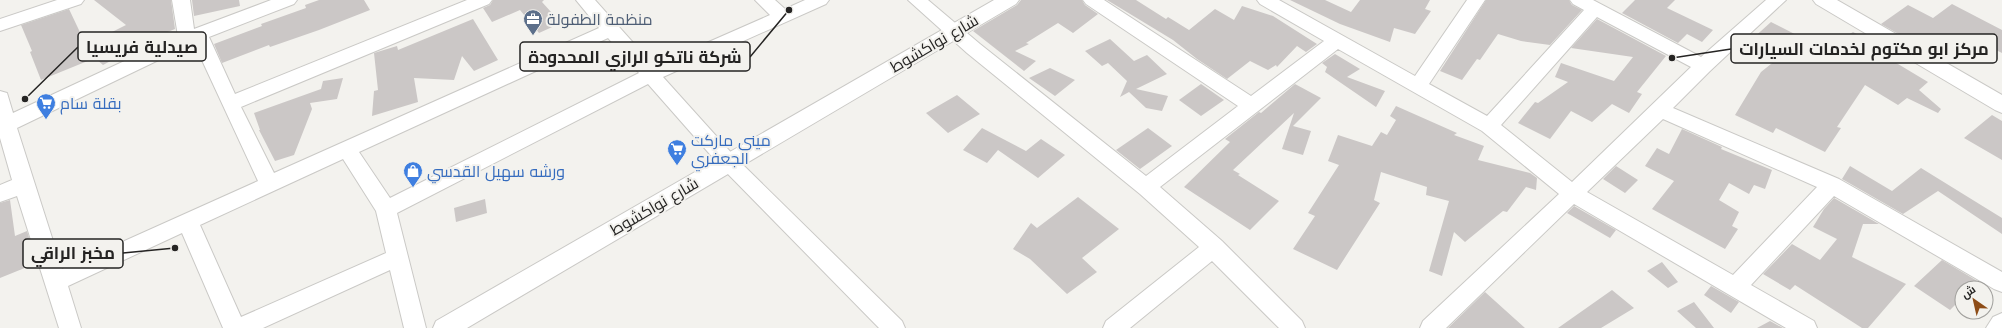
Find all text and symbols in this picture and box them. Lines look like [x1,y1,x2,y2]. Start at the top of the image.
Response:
office icon: منظمة الطفولة [522,8,544,36]
place label: منظمة الطفولة [547,8,653,31]
street label: شارع نواكشوط [886,9,983,78]
callout: صيدلية فريسيا [78,32,206,61]
callout: مركز ابو مكتوم لخدمات السيارات [1731,34,1997,63]
text: صيدلية فريسيا [86,35,198,59]
text: مركز ابو مكتوم لخدمات السيارات [1739,37,1989,61]
callout: شركة ناتكو الرازي المحدودة [520,42,750,71]
text: شركة ناتكو الرازي المحدودة [528,45,742,71]
supermarket icon: بقلة سام [35,92,57,120]
place label: بقلة سام [60,92,121,115]
place label: ميني ماركت الجعفري [691,129,771,172]
supermarket icon: ميني ماركت الجعفري [666,138,688,166]
shop icon: ورشه سهيل القدسي [402,160,424,188]
place label: ورشه سهيل القدسي [427,160,565,184]
street label: شارع نواكشوط [606,172,703,241]
callout: مخبز الراقي [23,239,123,268]
text: مخبز الراقي [31,241,115,267]
north arrow [1954,280,1994,320]
text: ش [1958,281,1979,302]

